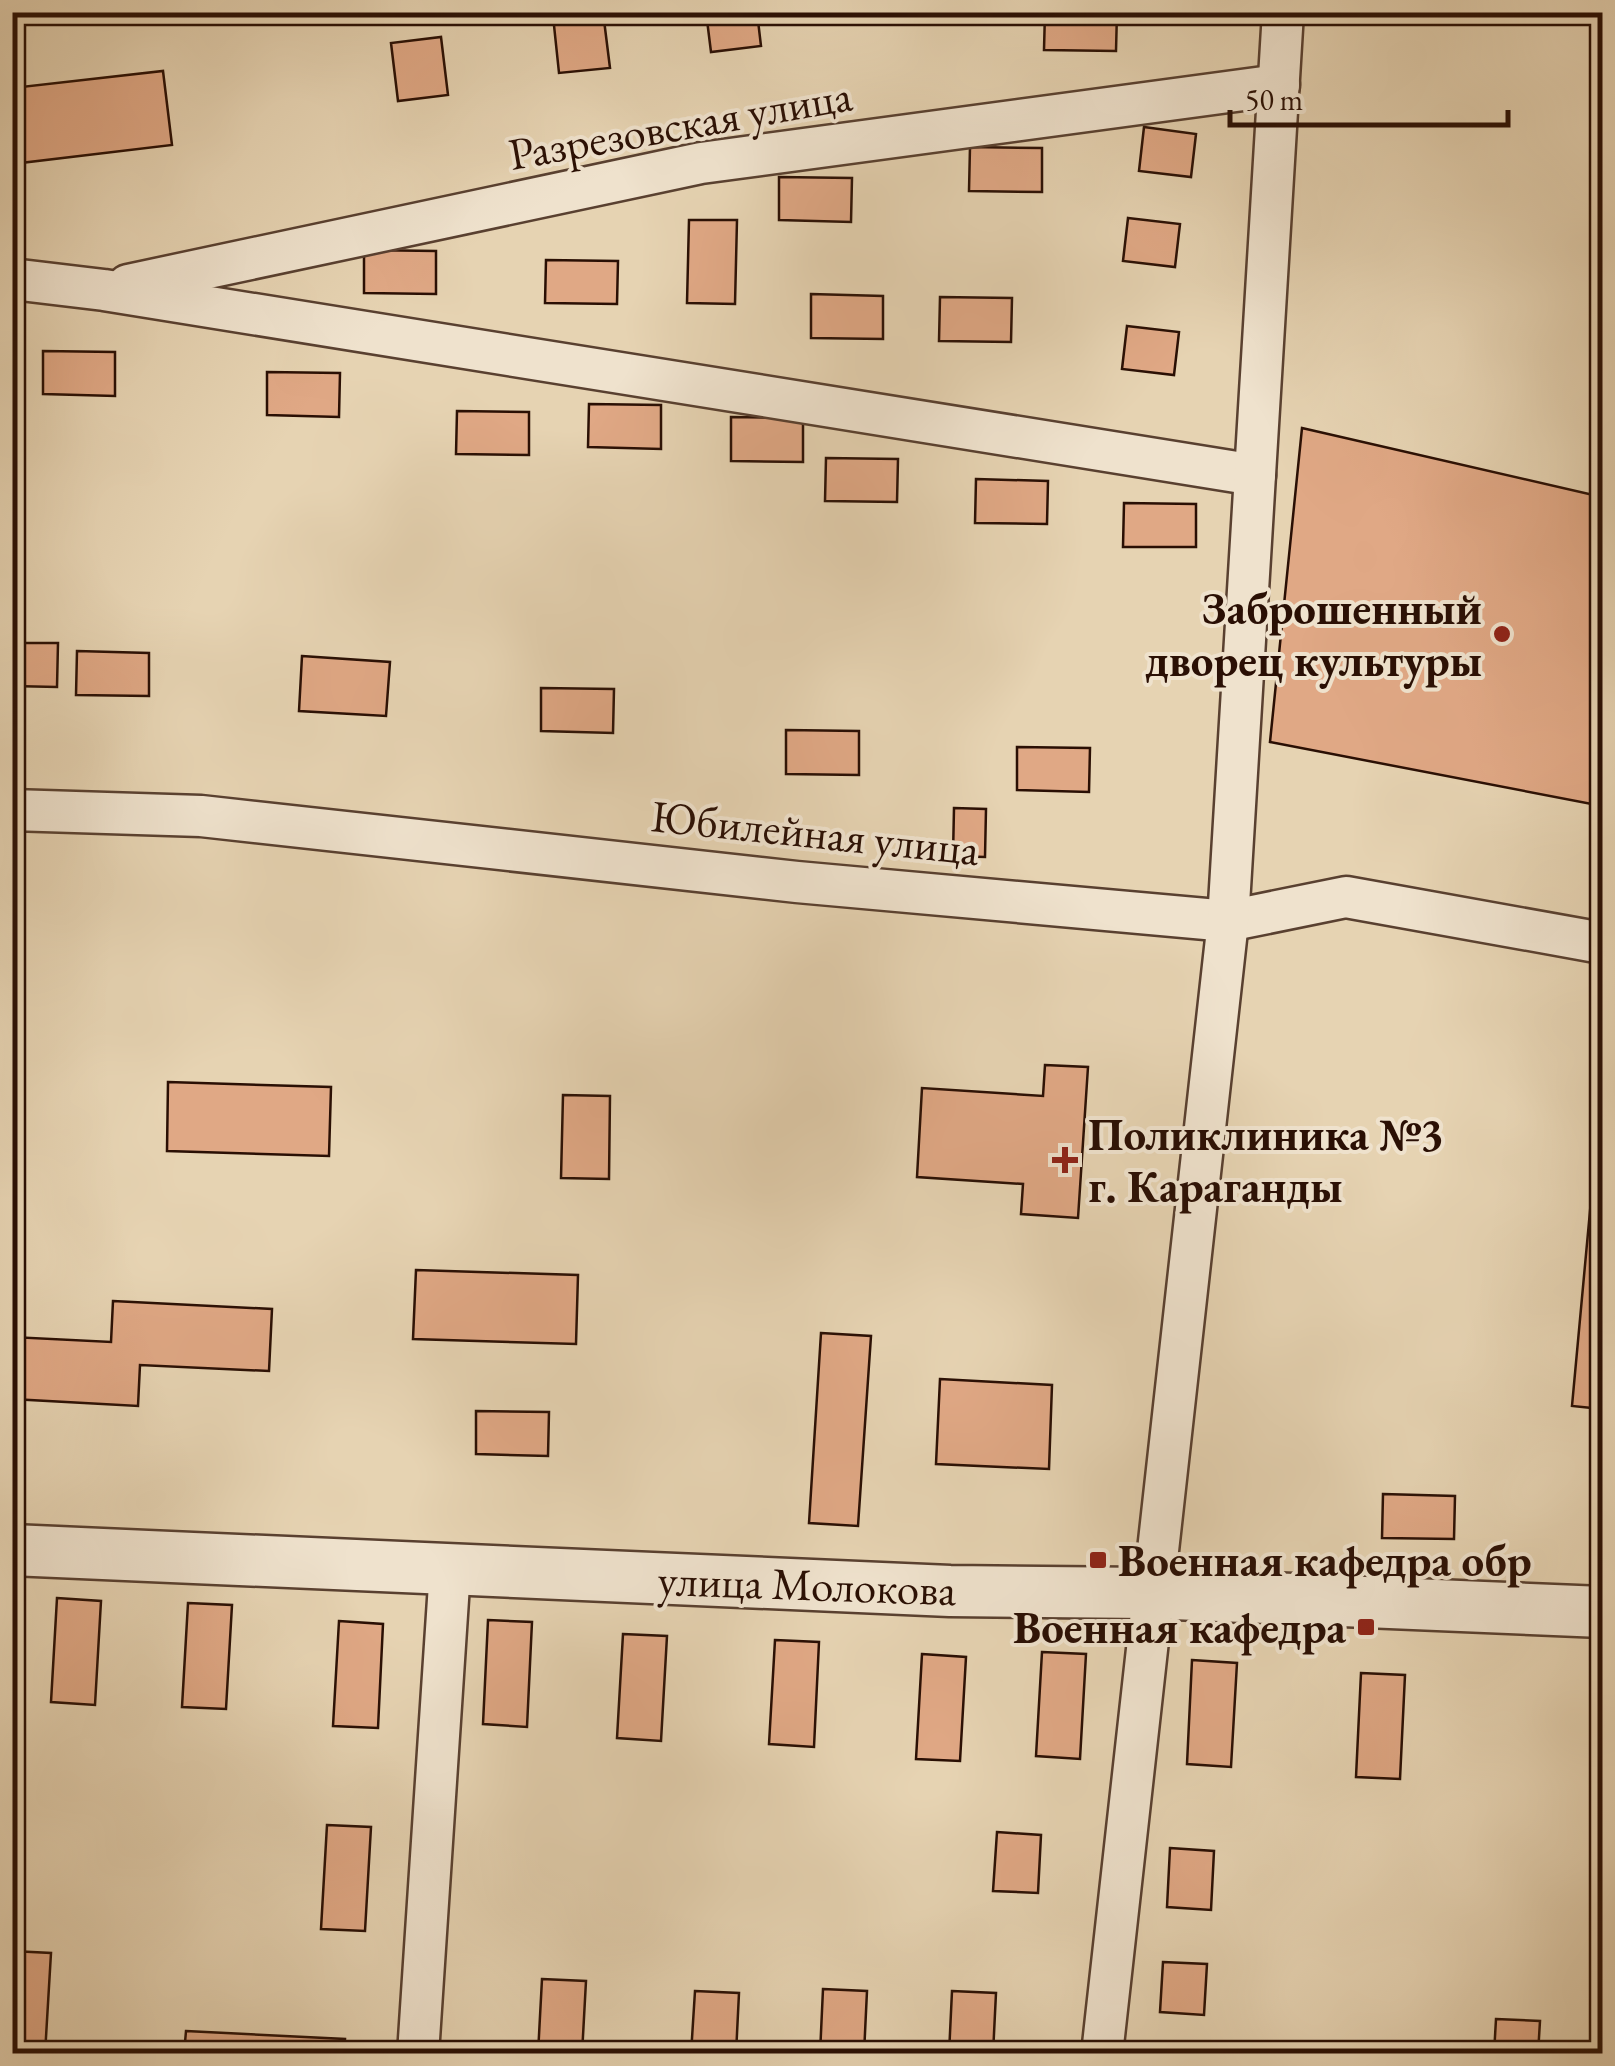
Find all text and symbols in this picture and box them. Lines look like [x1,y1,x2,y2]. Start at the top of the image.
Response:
street label: Разрезовская улица [504,65,856,183]
scale bar [1230,65,1508,127]
text: 50 m [1245,80,1303,119]
place label: Заброшенный дворец культуры [1145,579,1482,689]
marker: Заброшенный дворец культуры [1491,623,1513,645]
street label: Юбилейная улица [648,786,982,878]
place label: Поликлиника №3 г. Караганды [1088,1105,1444,1215]
marker: Поликлиника №3 г. Караганды [1052,1147,1078,1173]
place label: Военная кафедра обр [1118,1531,1532,1589]
marker: Военная кафедра обр [1087,1549,1109,1571]
street label: улица Молокова [657,1550,957,1618]
place label: Военная кафедра [1013,1598,1346,1656]
marker: Военная кафедра [1355,1616,1377,1638]

